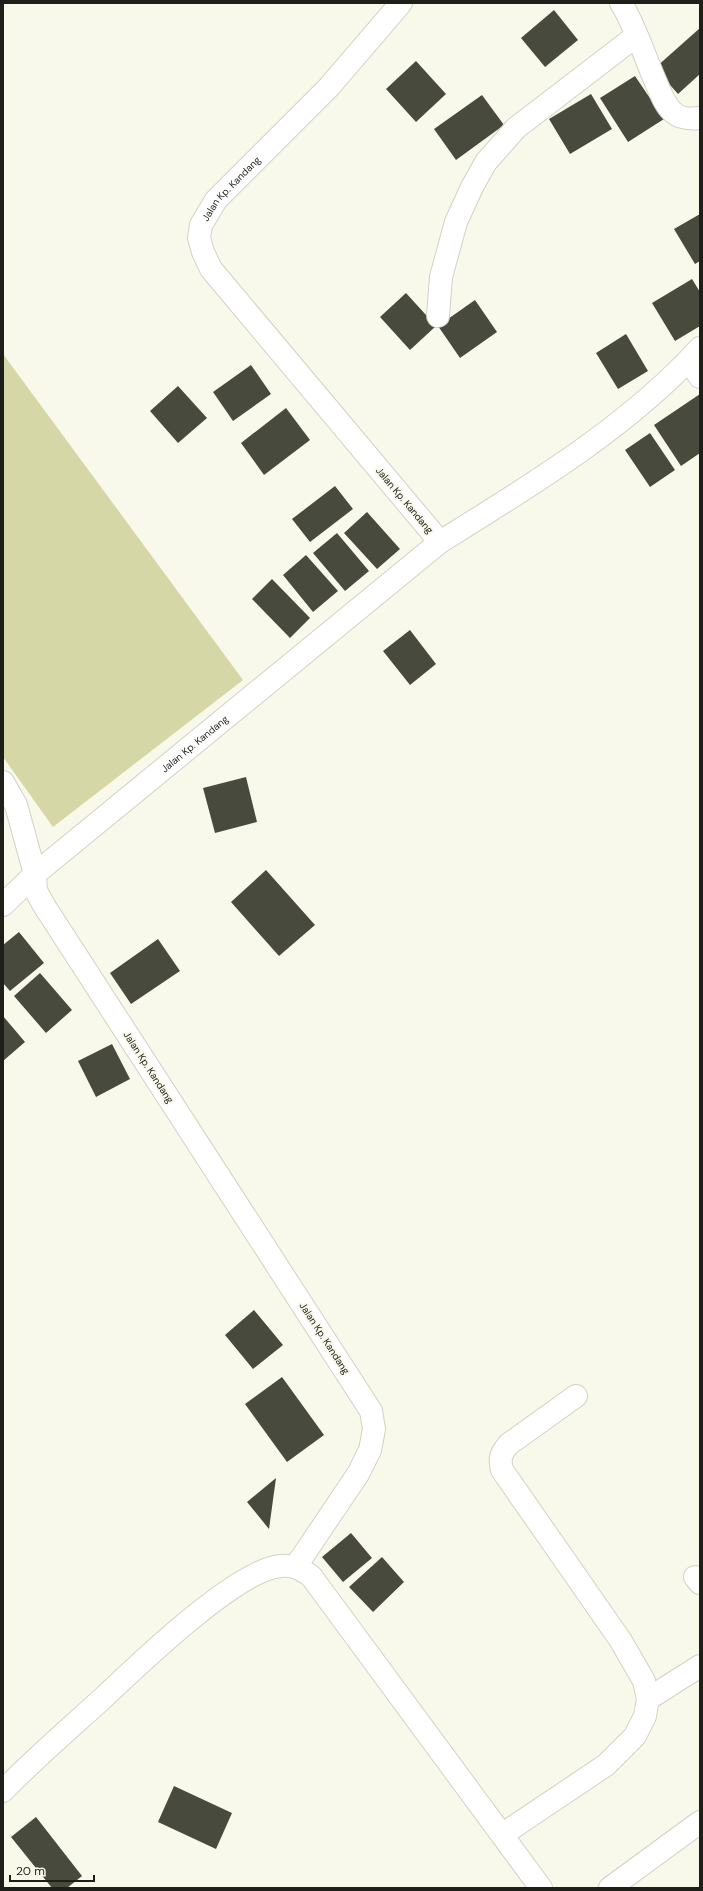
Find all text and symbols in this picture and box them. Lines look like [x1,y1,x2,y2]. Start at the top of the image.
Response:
street label: Jalan Kp. Kandang [199,153,264,224]
street label: Jalan Kp. Kandang [373,464,437,537]
street label: Jalan Kp. Kandang [158,712,231,775]
street label: Jalan Kp. Kandang [121,1029,177,1106]
street label: Jalan Kp. Kandang [297,1300,353,1377]
scale bar [10,1857,94,1883]
text: 20 m [16,1863,45,1879]

